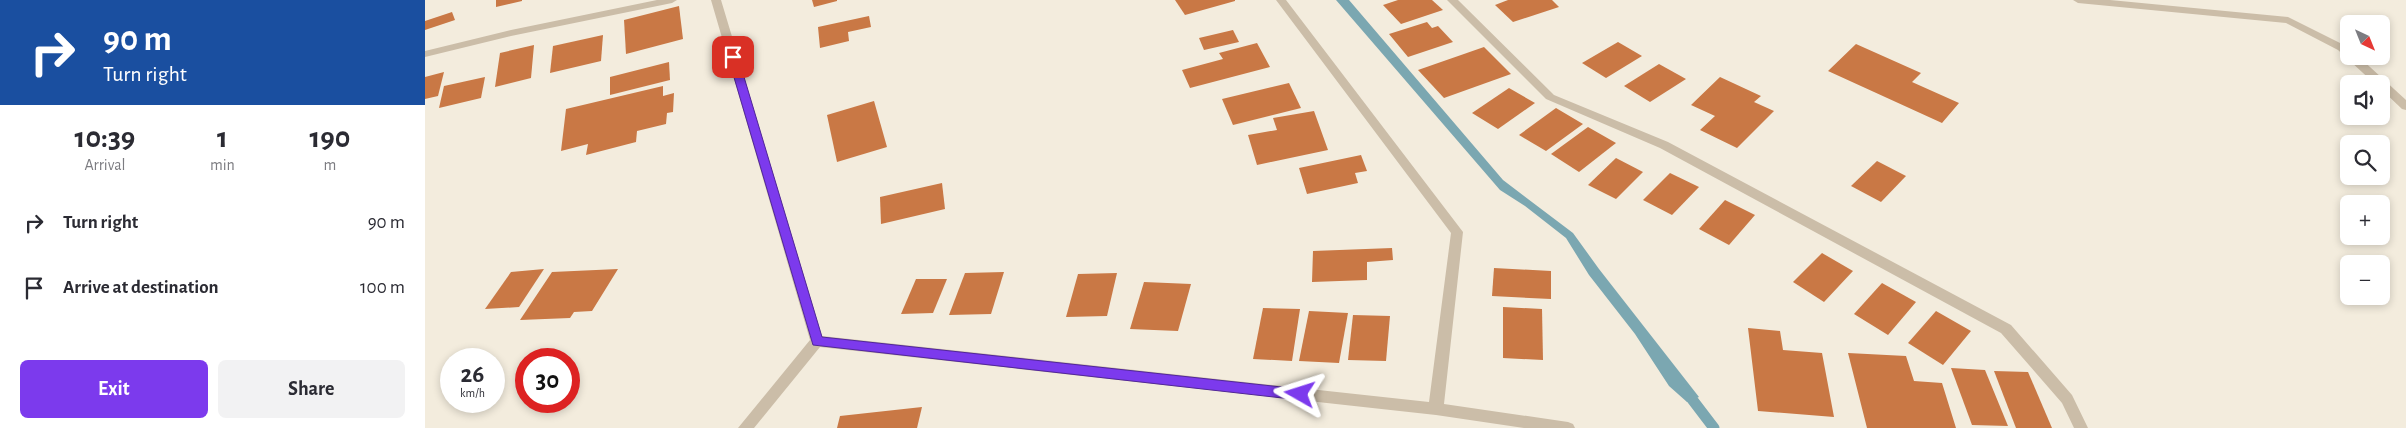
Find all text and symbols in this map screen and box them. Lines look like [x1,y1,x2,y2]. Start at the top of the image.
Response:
north arrow [2340,15,2390,65]
map controls [2340,15,2390,305]
icon: right [20,20,85,85]
text: 90 m [103,22,172,57]
pin [712,36,754,78]
icon: arrive [719,43,747,71]
text: Turn right [103,63,187,85]
button: sound [2340,75,2390,125]
text: 10:39 [75,123,135,153]
text: 1 [217,123,228,153]
text: 190 [309,123,350,153]
button: search [2340,135,2390,185]
text: Arrival [84,157,126,173]
text: min [210,157,235,173]
text: m [324,157,336,173]
button: + [2340,195,2390,245]
icon: right [20,209,48,237]
text: Turn right [63,213,138,232]
text: 90 m [368,213,405,232]
button: − [2340,255,2390,305]
icon: arrive [20,274,48,302]
text: Arrive at destination [63,278,219,297]
text: 100 m [360,278,405,297]
speed limit sign: 30 [515,348,580,413]
button: Exit [20,360,208,418]
button: Share [218,360,405,418]
text: 26 [461,362,484,387]
position arrow [1273,367,1325,419]
text: km/h [460,387,485,399]

